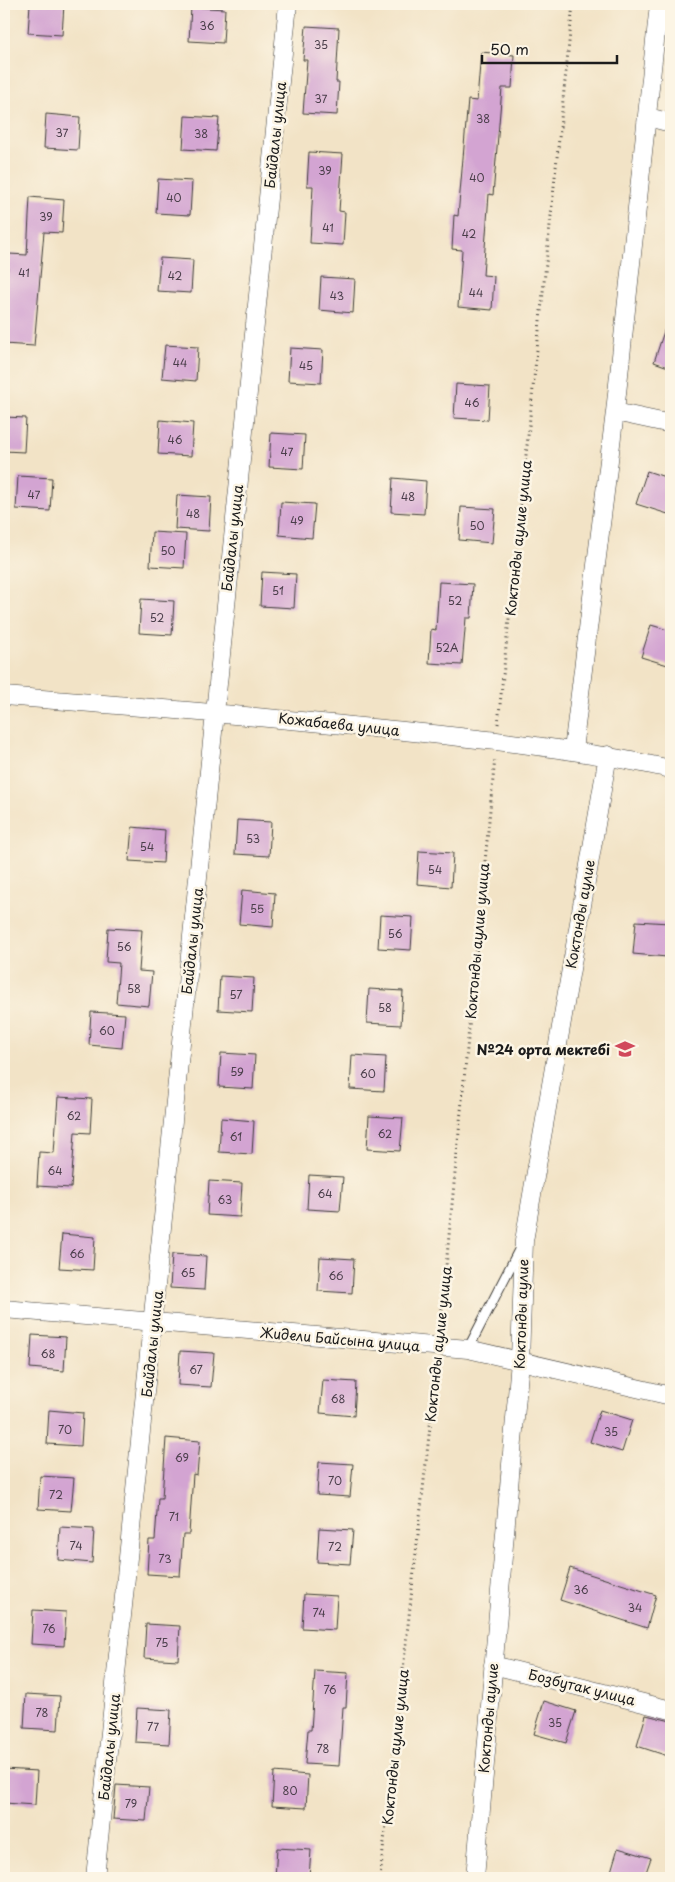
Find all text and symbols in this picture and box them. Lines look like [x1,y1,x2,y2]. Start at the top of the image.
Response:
house number: 36 [200,17,215,34]
scale bar [482,32,618,64]
house number: 35 [314,36,328,53]
text: 50 m [490,37,529,60]
street label: Байдалы улица [259,80,291,189]
house number: 37 [315,90,328,107]
house number: 38 [476,110,490,127]
house number: 37 [56,124,69,141]
house number: 38 [194,125,208,142]
house number: 39 [318,162,332,179]
house number: 40 [469,169,485,186]
house number: 40 [166,189,182,206]
house number: 39 [39,208,53,225]
house number: 41 [322,219,334,236]
house number: 42 [462,225,477,242]
house number: 41 [18,264,30,281]
house number: 42 [168,267,183,284]
house number: 44 [469,284,483,301]
house number: 43 [330,287,344,304]
house number: 44 [173,354,187,371]
house number: 45 [299,357,313,374]
house number: 46 [465,394,480,411]
house number: 46 [168,431,183,448]
house number: 47 [281,443,294,460]
street label: Коктонды аулие улица [499,459,537,617]
street label: Байдалы улица [216,483,248,592]
house number: 47 [28,486,41,503]
house number: 48 [401,488,415,505]
house number: 48 [186,505,200,522]
house number: 49 [290,512,304,529]
house number: 50 [469,517,485,534]
house number: 50 [160,542,176,559]
house number: 51 [272,582,284,599]
house number: 52 [448,592,462,609]
house number: 52 [150,609,164,626]
house number: 52A [436,639,459,656]
street label: Кожабаева улица [277,707,401,741]
house number: 53 [246,830,260,847]
house number: 54 [140,838,154,855]
street label: Коктонды аулие [560,858,600,970]
house number: 54 [428,861,442,878]
street label: Коктонды аулие улица [460,862,494,1020]
street label: Байдалы улица [176,886,208,995]
house number: 55 [250,900,264,917]
house number: 56 [388,925,403,942]
house number: 56 [117,938,132,955]
house number: 58 [127,980,141,997]
house number: 57 [229,986,243,1003]
house number: 58 [378,999,392,1016]
house number: 60 [99,1022,115,1039]
school or university icon: №24 орта мектебі [614,1038,636,1060]
place label: №24 орта мектебі [476,1039,610,1060]
house number: 59 [230,1063,244,1080]
house number: 60 [360,1065,376,1082]
house number: 62 [67,1107,81,1124]
house number: 62 [378,1125,392,1142]
house number: 61 [230,1128,242,1145]
house number: 64 [48,1162,62,1179]
house number: 64 [318,1185,332,1202]
house number: 63 [218,1191,232,1208]
house number: 66 [69,1245,85,1262]
street label: Коктонды аулие [509,1258,533,1370]
house number: 65 [181,1264,195,1281]
street label: Коктонды аулие улица [419,1265,457,1423]
house number: 66 [328,1267,344,1284]
street label: Байдалы улица [136,1289,168,1398]
street label: Жидели Байсына улица [259,1322,421,1356]
house number: 68 [41,1345,55,1362]
house number: 67 [189,1361,203,1378]
house number: 68 [331,1390,345,1407]
house number: 70 [58,1421,72,1438]
house number: 35 [604,1423,618,1440]
house number: 69 [175,1449,189,1466]
house number: 70 [328,1472,342,1489]
house number: 72 [49,1486,63,1503]
house number: 71 [169,1508,179,1525]
house number: 74 [69,1537,83,1554]
house number: 72 [328,1538,342,1555]
house number: 73 [158,1550,172,1567]
house number: 36 [574,1581,589,1598]
house number: 34 [628,1599,642,1616]
house number: 74 [312,1604,326,1621]
house number: 76 [42,1620,56,1637]
house number: 75 [156,1634,168,1651]
street label: Коктонды аулие [473,1662,503,1774]
street label: Бозбутак улица [526,1664,638,1710]
street label: Коктонды аулие улица [376,1668,414,1826]
house number: 76 [323,1681,337,1698]
street label: Байдалы улица [93,1692,125,1801]
house number: 78 [36,1704,49,1721]
house number: 35 [548,1714,562,1731]
house number: 77 [147,1718,159,1735]
house number: 78 [317,1740,330,1757]
house number: 80 [283,1782,297,1799]
house number: 79 [125,1795,137,1812]

